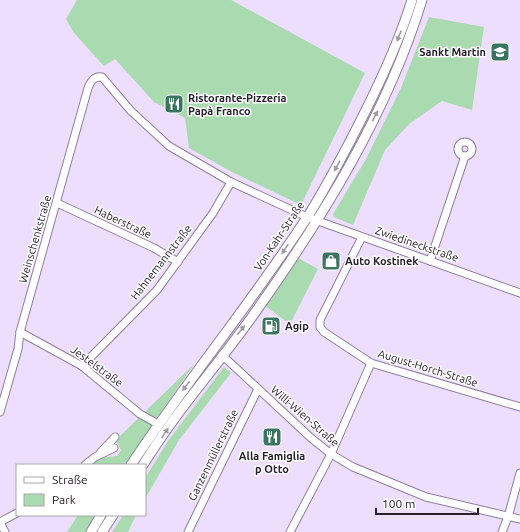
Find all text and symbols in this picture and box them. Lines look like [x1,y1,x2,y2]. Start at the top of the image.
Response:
one-way arrow [396,31,402,43]
school or university icon: Sankt Martin [489,41,511,63]
place label: Sankt Martin [419,46,486,58]
place label: Ristorante-Pizzeria Papà Franco [188,92,287,117]
restaurant icon: Ristorante-Pizzeria Papà Franco [163,93,185,115]
one-way arrow [372,110,379,122]
one-way arrow [334,161,341,172]
street label: Weinschenkstraße [17,194,53,284]
street label: Von-Kahr-Straße [251,199,307,273]
street label: Haberstraße [93,204,153,240]
street label: Hahnemannstraße [128,222,194,302]
street label: Zwiedineckstraße [374,224,460,264]
one-way arrow [281,244,289,254]
shop icon: Auto Kostinek [320,250,342,272]
place label: Auto Kostinek [345,255,419,267]
fuel station icon: Agip [260,315,282,337]
place label: Agip [285,320,309,332]
one-way arrow [237,325,246,336]
street label: Jestelstraße [69,343,125,389]
street label: August-Horch-Straße [377,347,479,389]
one-way arrow [182,381,190,392]
street label: Willi-Wien-Straße [269,383,341,449]
street label: Ganzenmüllerstraße [186,407,240,503]
restaurant icon: Alla Famiglia p Otto [261,426,283,448]
one-way arrow [161,427,169,438]
place label: Alla Famiglia p Otto [239,450,305,475]
legend [16,464,146,516]
text: Straße [52,473,88,486]
scale bar [376,490,478,516]
text: Park [52,493,76,506]
text: 100 m [382,497,415,510]

